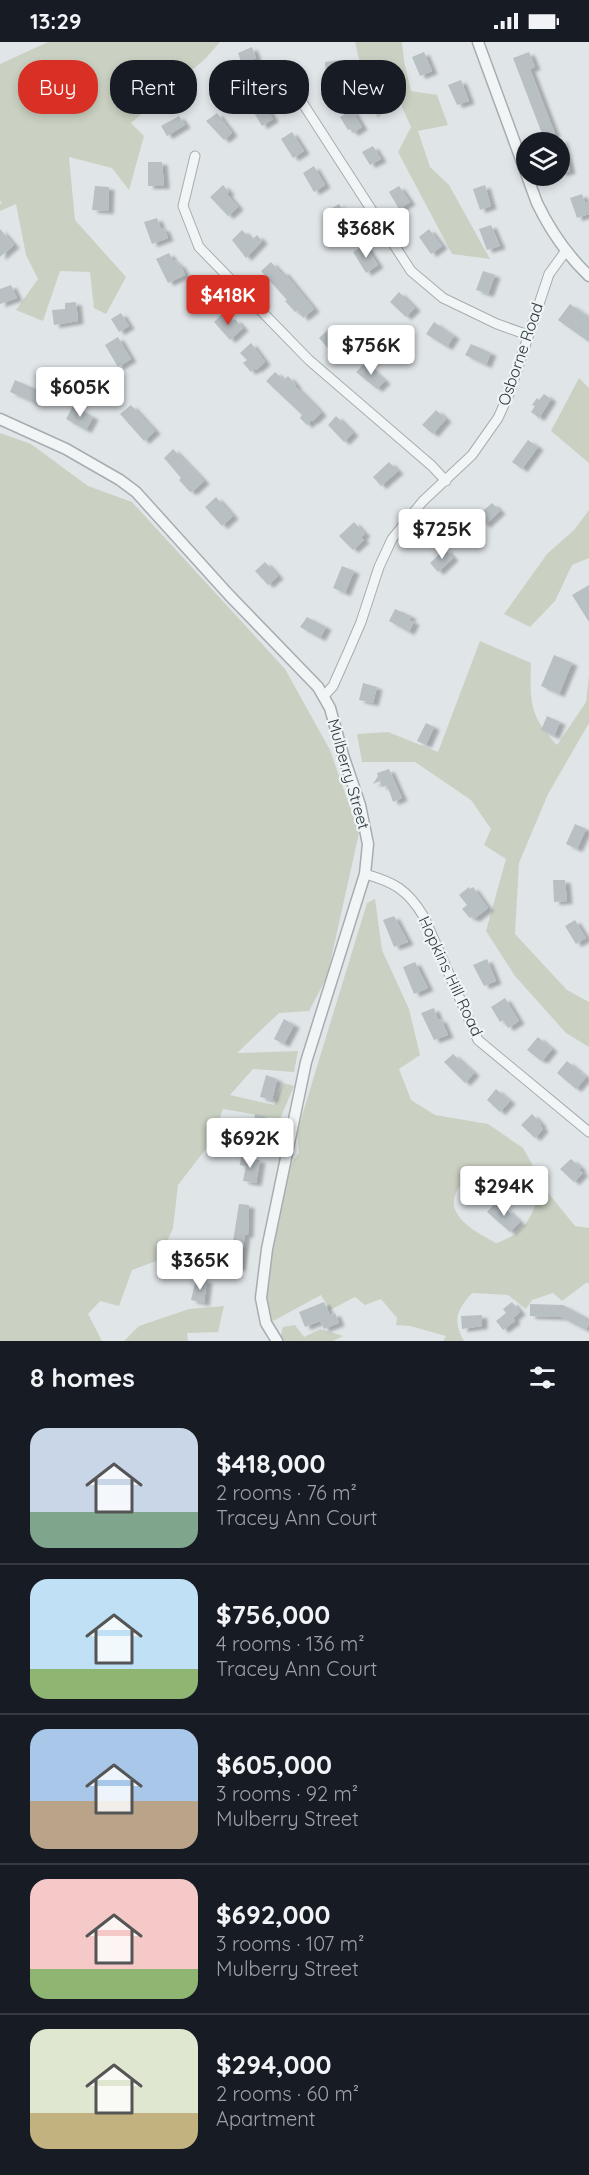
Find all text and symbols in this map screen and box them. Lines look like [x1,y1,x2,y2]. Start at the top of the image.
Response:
text: 13:29 [30,7,81,35]
chip: Buy [18,60,98,114]
chip: Rent [110,60,197,114]
chip: Filters [209,60,309,114]
chip: New [321,60,406,114]
map controls [516,132,570,186]
button: layers [516,132,570,186]
pin: $368K [324,208,408,259]
text: $368K [337,215,395,240]
pin: $418K [186,275,270,326]
text: $418K [201,282,255,307]
street label: Osborne Road [493,300,547,408]
pin: $756K [329,325,413,376]
text: $756K [342,332,400,357]
pin: $605K [38,367,122,418]
text: $605K [50,374,110,399]
pin: $725K [400,509,484,560]
text: $725K [413,516,471,541]
street label: Mulberry Street [324,716,374,832]
street label: Hopkins Hill Road [414,913,488,1039]
pin: $692K [208,1118,292,1169]
text: $692K [221,1125,279,1150]
pin: $294K [462,1166,546,1217]
text: $294K [474,1173,534,1198]
pin: $365K [158,1240,242,1291]
text: $365K [171,1247,229,1272]
text: 8 homes [30,1361,135,1394]
icon: filters [526,1361,559,1394]
text: $418,000 [216,1447,325,1480]
icon: home [78,1452,150,1524]
text: 2 rooms · 76 m² [216,1480,357,1505]
text: Tracey Ann Court [216,1505,377,1530]
text: $756,000 [216,1598,330,1631]
icon: home [78,1603,150,1675]
text: 4 rooms · 136 m² [216,1631,365,1656]
text: Tracey Ann Court [216,1656,377,1681]
text: $605,000 [216,1748,332,1781]
icon: home [78,1753,150,1825]
text: 3 rooms · 92 m² [216,1781,358,1806]
text: Mulberry Street [216,1806,359,1831]
text: $692,000 [216,1898,331,1931]
icon: home [78,1903,150,1975]
text: 3 rooms · 107 m² [216,1931,364,1956]
text: Mulberry Street [216,1956,359,1981]
text: $294,000 [216,2048,331,2081]
icon: home [78,2053,150,2125]
text: 2 rooms · 60 m² [216,2081,359,2106]
text: Apartment [216,2106,316,2131]

